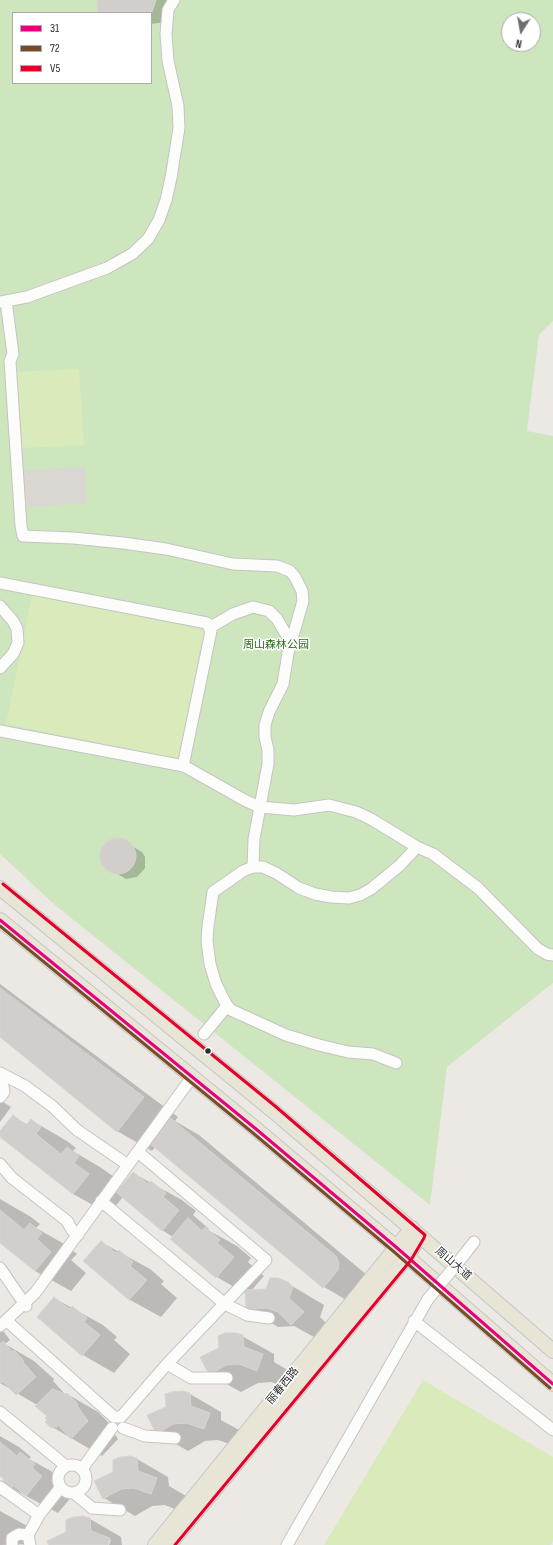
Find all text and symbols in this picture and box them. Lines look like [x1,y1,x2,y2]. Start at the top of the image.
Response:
legend [12,12,152,84]
north arrow [501,12,541,52]
text: 31 [50,21,59,36]
text: N [515,36,523,50]
text: 72 [50,41,60,56]
text: V5 [50,61,60,76]
park label: 周山森林公园 [243,638,309,652]
unlabelled marker [203,1046,213,1056]
street label: 周山大道 [432,1245,474,1283]
street label: 丽春西路 [264,1365,302,1407]

